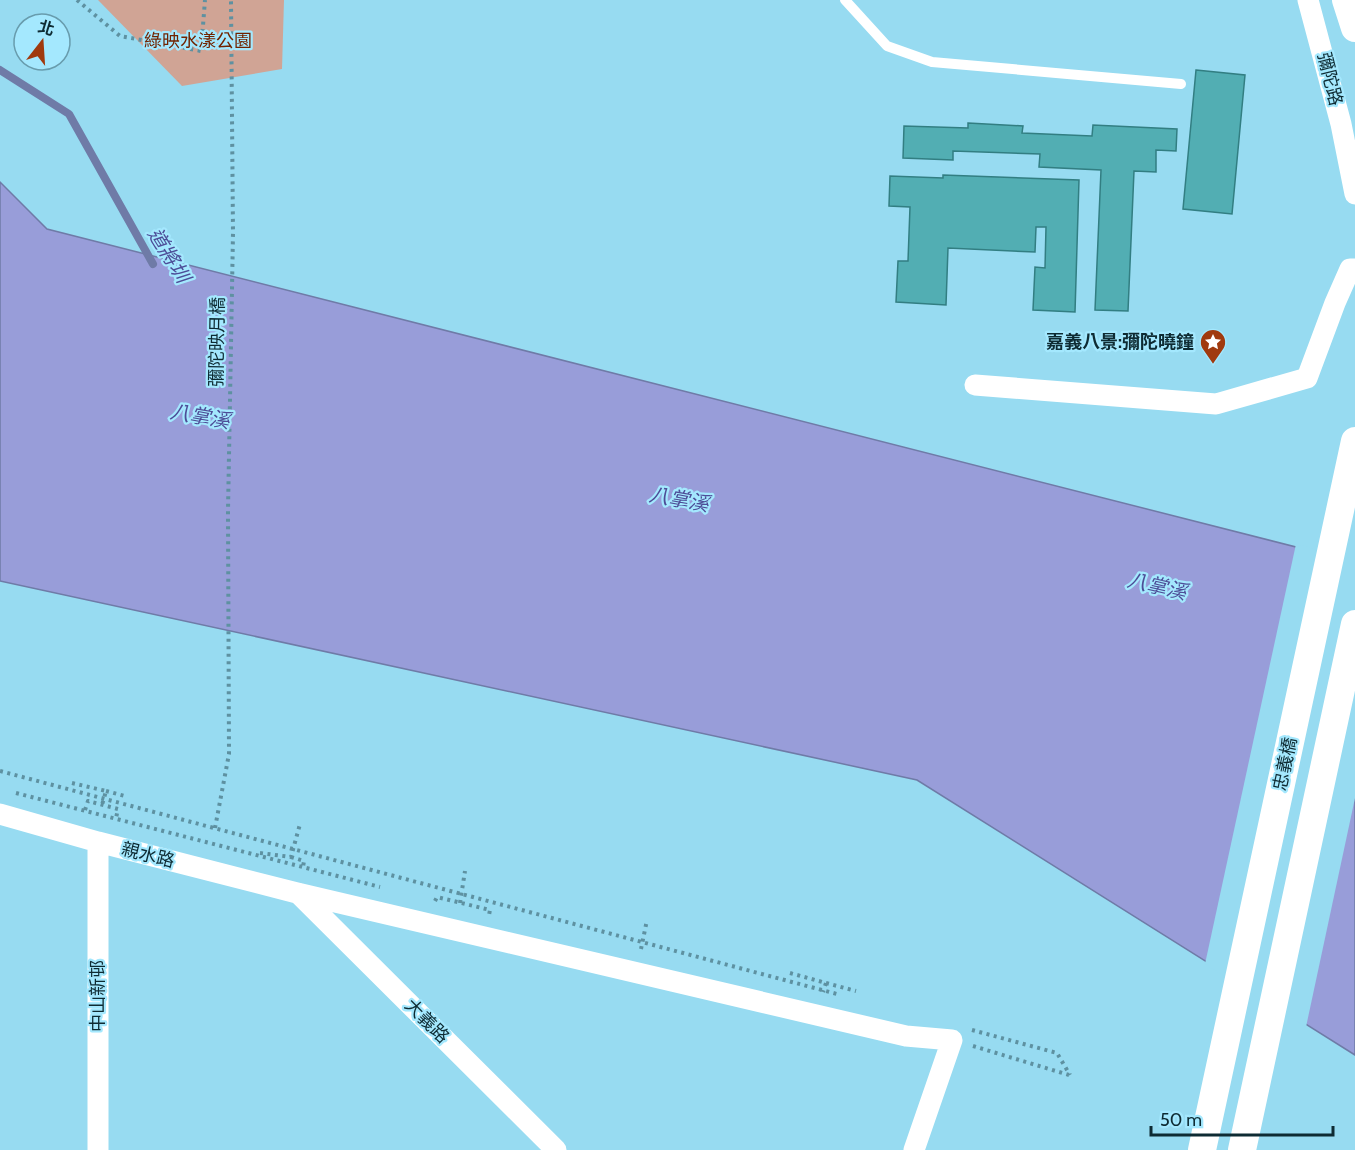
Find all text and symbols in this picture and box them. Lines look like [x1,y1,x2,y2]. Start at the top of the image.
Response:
north arrow [12,12,72,72]
text: 北 [36,17,57,40]
park label: 綠映水漾公園 [144,30,252,52]
street label: 彌陀路 [1313,50,1347,108]
water label: 道將圳 [143,223,197,289]
street label: 彌陀映月橋 [205,297,229,387]
place icon: 嘉義八景:彌陀曉鐘 [1198,327,1228,365]
place label: 嘉義八景:彌陀曉鐘 [1046,331,1194,353]
water label: 八掌溪 [168,399,235,434]
water label: 八掌溪 [647,482,714,517]
water label: 八掌溪 [1125,568,1192,605]
street label: 忠義橋 [1269,735,1301,793]
street label: 親水路 [119,838,177,872]
street label: 中山新邨 [87,960,109,1032]
street label: 大義路 [400,994,454,1048]
scale bar [1151,1099,1332,1137]
text: 50 m [1160,1109,1202,1131]

